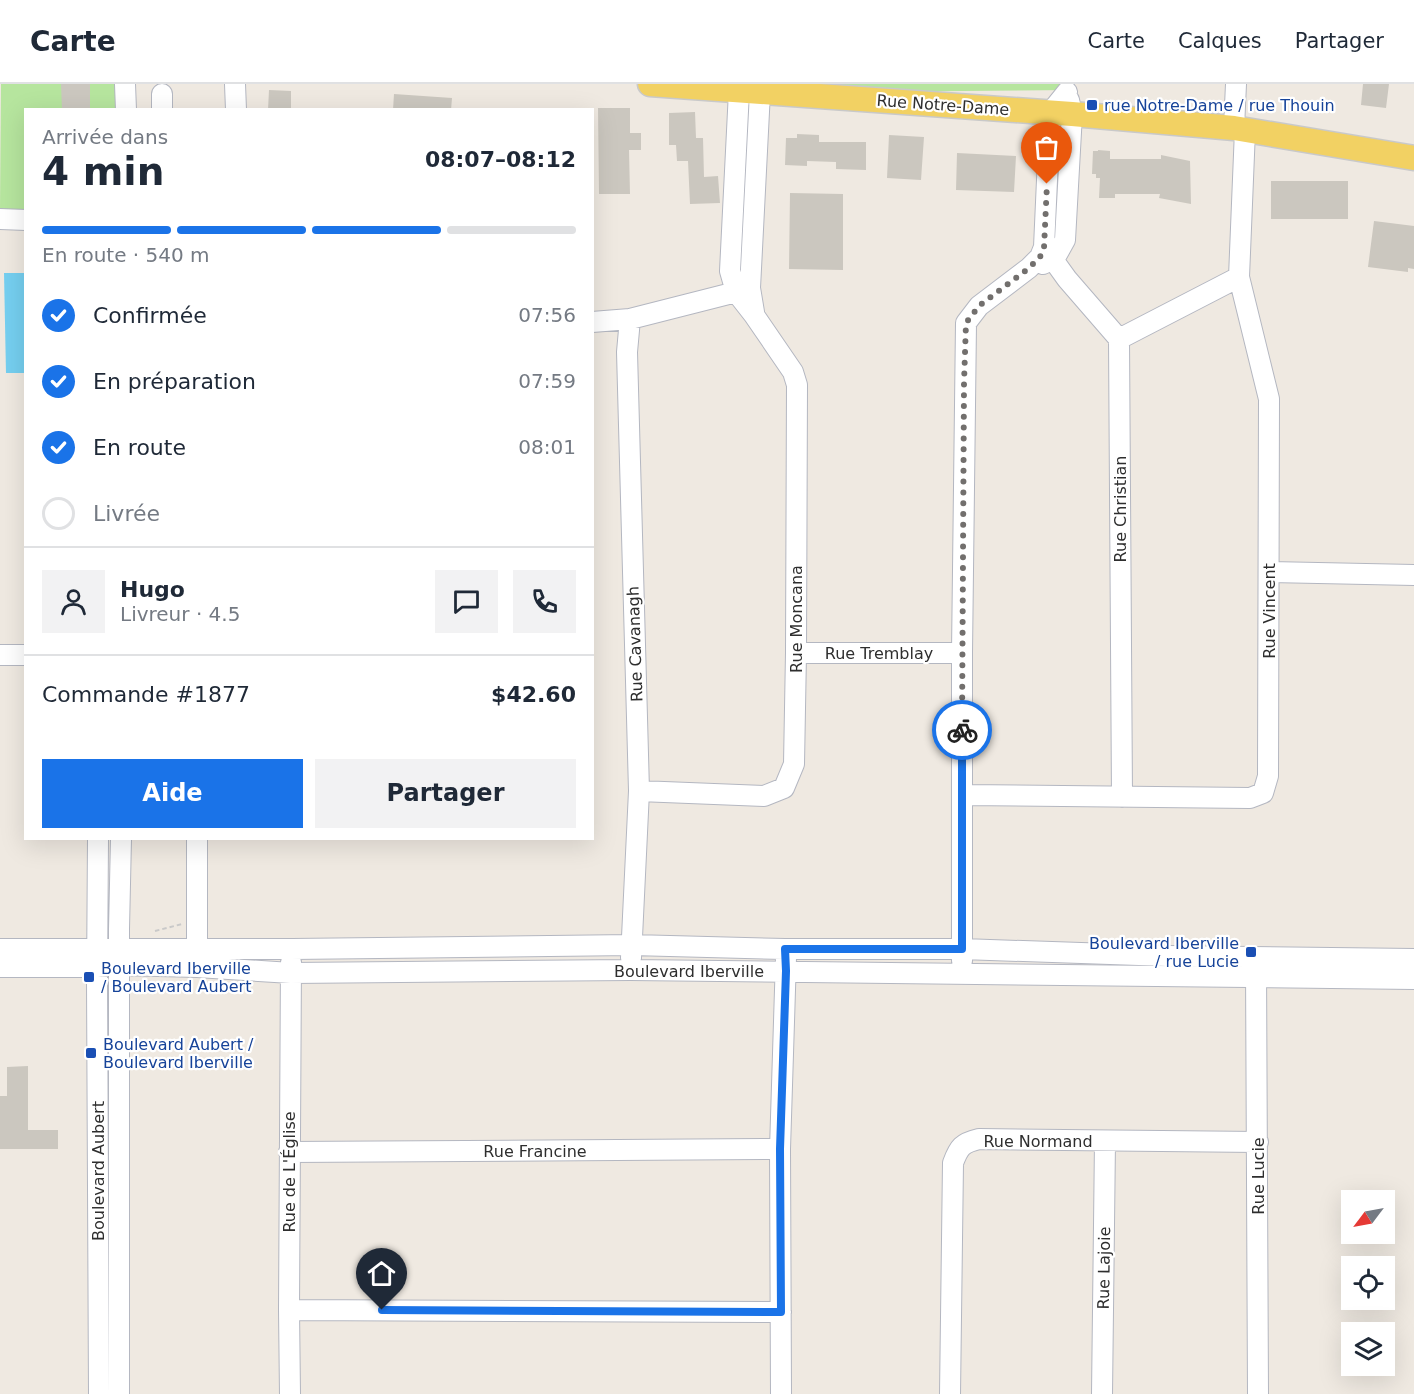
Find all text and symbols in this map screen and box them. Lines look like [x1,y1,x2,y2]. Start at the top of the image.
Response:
text: Carte [30,25,116,58]
text: Carte [1088,29,1145,53]
text: Calques [1178,29,1262,53]
text: Partager [1295,29,1384,53]
street label: Rue Notre-Dame [876,91,1010,119]
place label: rue Notre-Dame / rue Thouin [1104,96,1335,115]
marker: rue Notre-Dame / rue Thouin [1085,98,1099,112]
pin [1021,122,1072,184]
text: Arrivée dans [42,125,168,149]
icon: bag [1030,131,1063,164]
text: 08:07–08:12 [425,147,576,172]
text: 4 min [42,149,164,194]
text: En route · 540 m [42,243,210,267]
icon: check [42,299,75,332]
text: Confirmée [93,303,207,328]
text: 07:56 [518,303,576,327]
icon: check [42,365,75,398]
text: En préparation [93,369,256,394]
text: 07:59 [518,369,576,393]
icon: check [42,431,75,464]
text: En route [93,435,186,460]
text: 08:01 [518,435,576,459]
street label: Rue Christian [1111,456,1130,562]
text: Livrée [93,501,160,526]
street label: Rue Vincent [1260,563,1279,659]
street label: Rue Moncana [787,565,806,673]
button: person [42,570,105,633]
button: chat [435,570,498,633]
button: phone [513,570,576,633]
text: Hugo [120,577,185,602]
street label: Rue Cavanagh [623,586,647,702]
text: Livreur · 4.5 [120,602,240,626]
street label: Rue Tremblay [825,644,933,663]
text: Commande #1877 [42,682,250,707]
text: $42.60 [491,682,576,707]
courier [932,700,992,760]
icon: bike [946,714,979,747]
button: Aide [42,759,303,828]
button: Partager [315,759,576,828]
place label: Boulevard Iberville / rue Lucie [1089,934,1239,971]
marker: Boulevard Iberville / rue Lucie [1244,945,1258,959]
place label: Boulevard Iberville / Boulevard Aubert [101,959,251,996]
street label: Boulevard Iberville [614,962,764,981]
marker: Boulevard Iberville / Boulevard Aubert [82,970,96,984]
place label: Boulevard Aubert / Boulevard Iberville [103,1035,254,1072]
marker: Boulevard Aubert / Boulevard Iberville [84,1046,98,1060]
street label: Boulevard Aubert [89,1101,108,1241]
street label: Rue de L'Église [280,1111,299,1233]
street label: Rue Normand [983,1132,1093,1151]
street label: Rue Lucie [1249,1137,1268,1215]
street label: Rue Francine [483,1142,587,1161]
north arrow [1341,1190,1395,1244]
map controls [1341,1190,1395,1376]
street label: Rue Lajoie [1094,1226,1114,1310]
pin [356,1248,407,1310]
button: locate [1341,1256,1395,1310]
icon: home [365,1257,398,1290]
button: layers [1341,1322,1395,1376]

